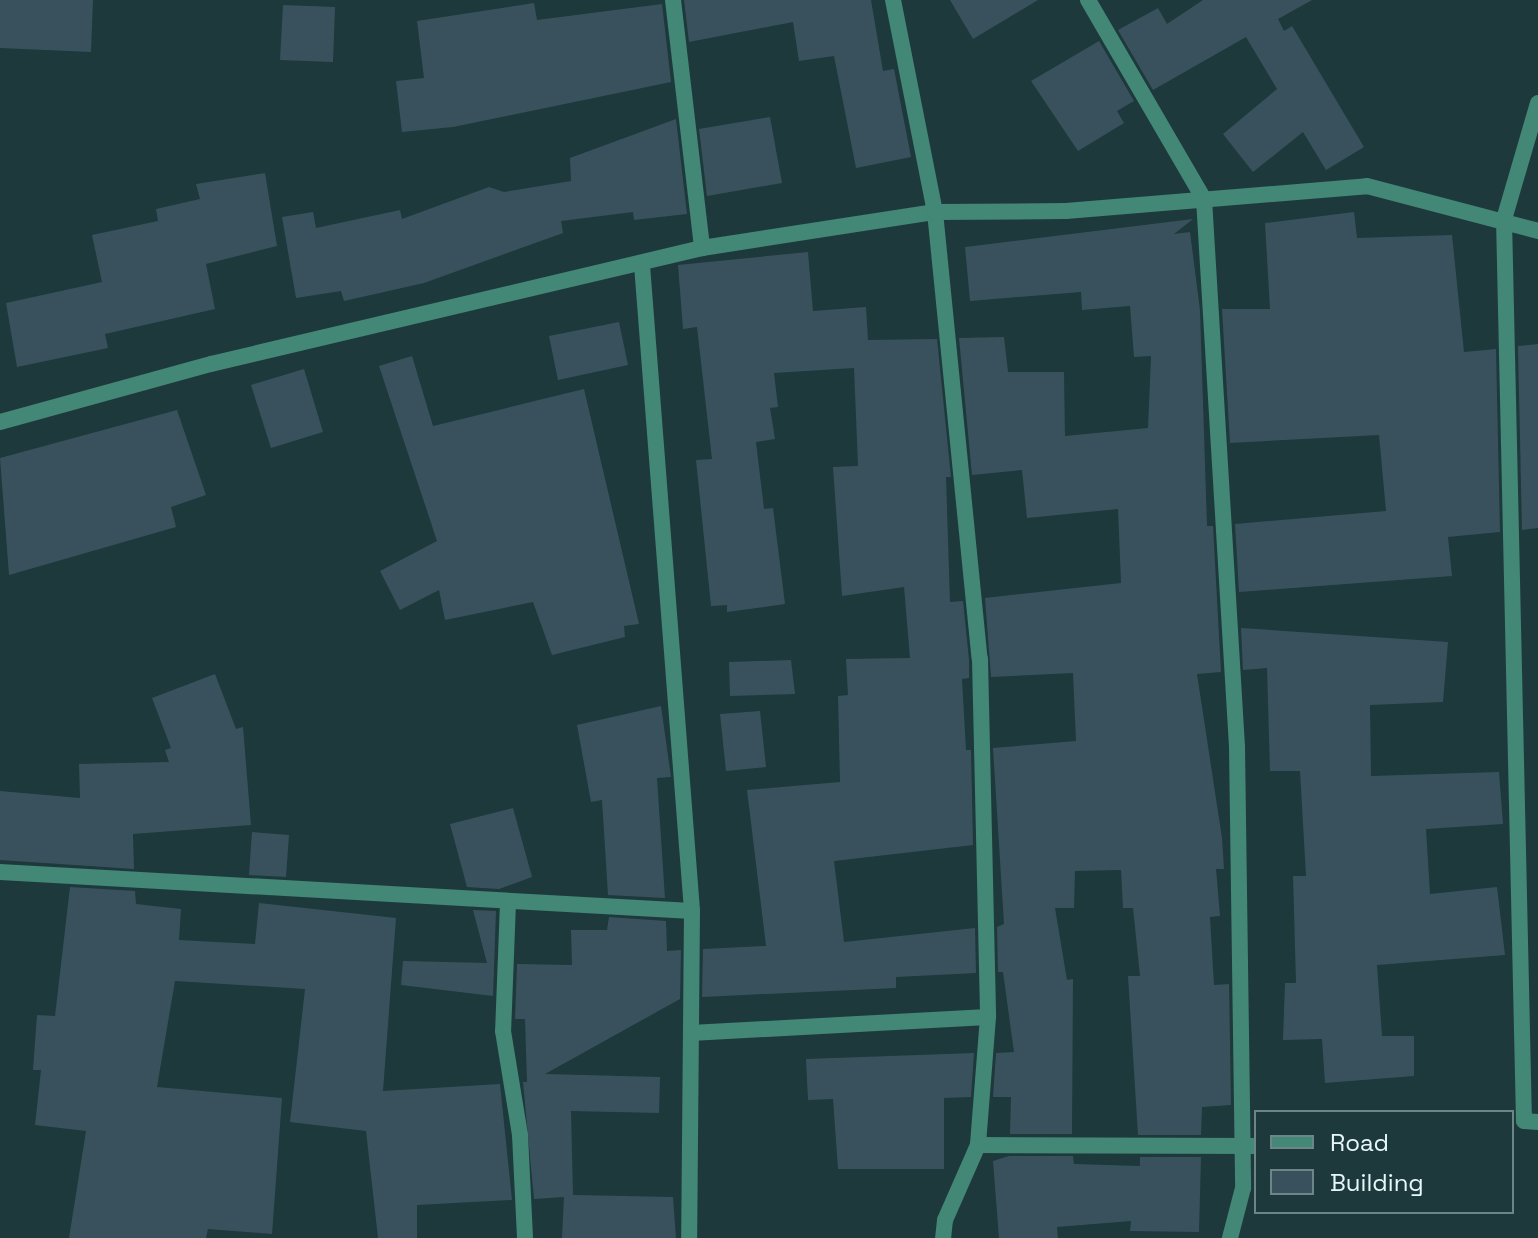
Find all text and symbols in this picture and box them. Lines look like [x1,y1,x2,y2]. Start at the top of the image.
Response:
legend [1254,1110,1514,1214]
text: Road [1330,1127,1389,1158]
text: Building [1330,1167,1424,1198]

